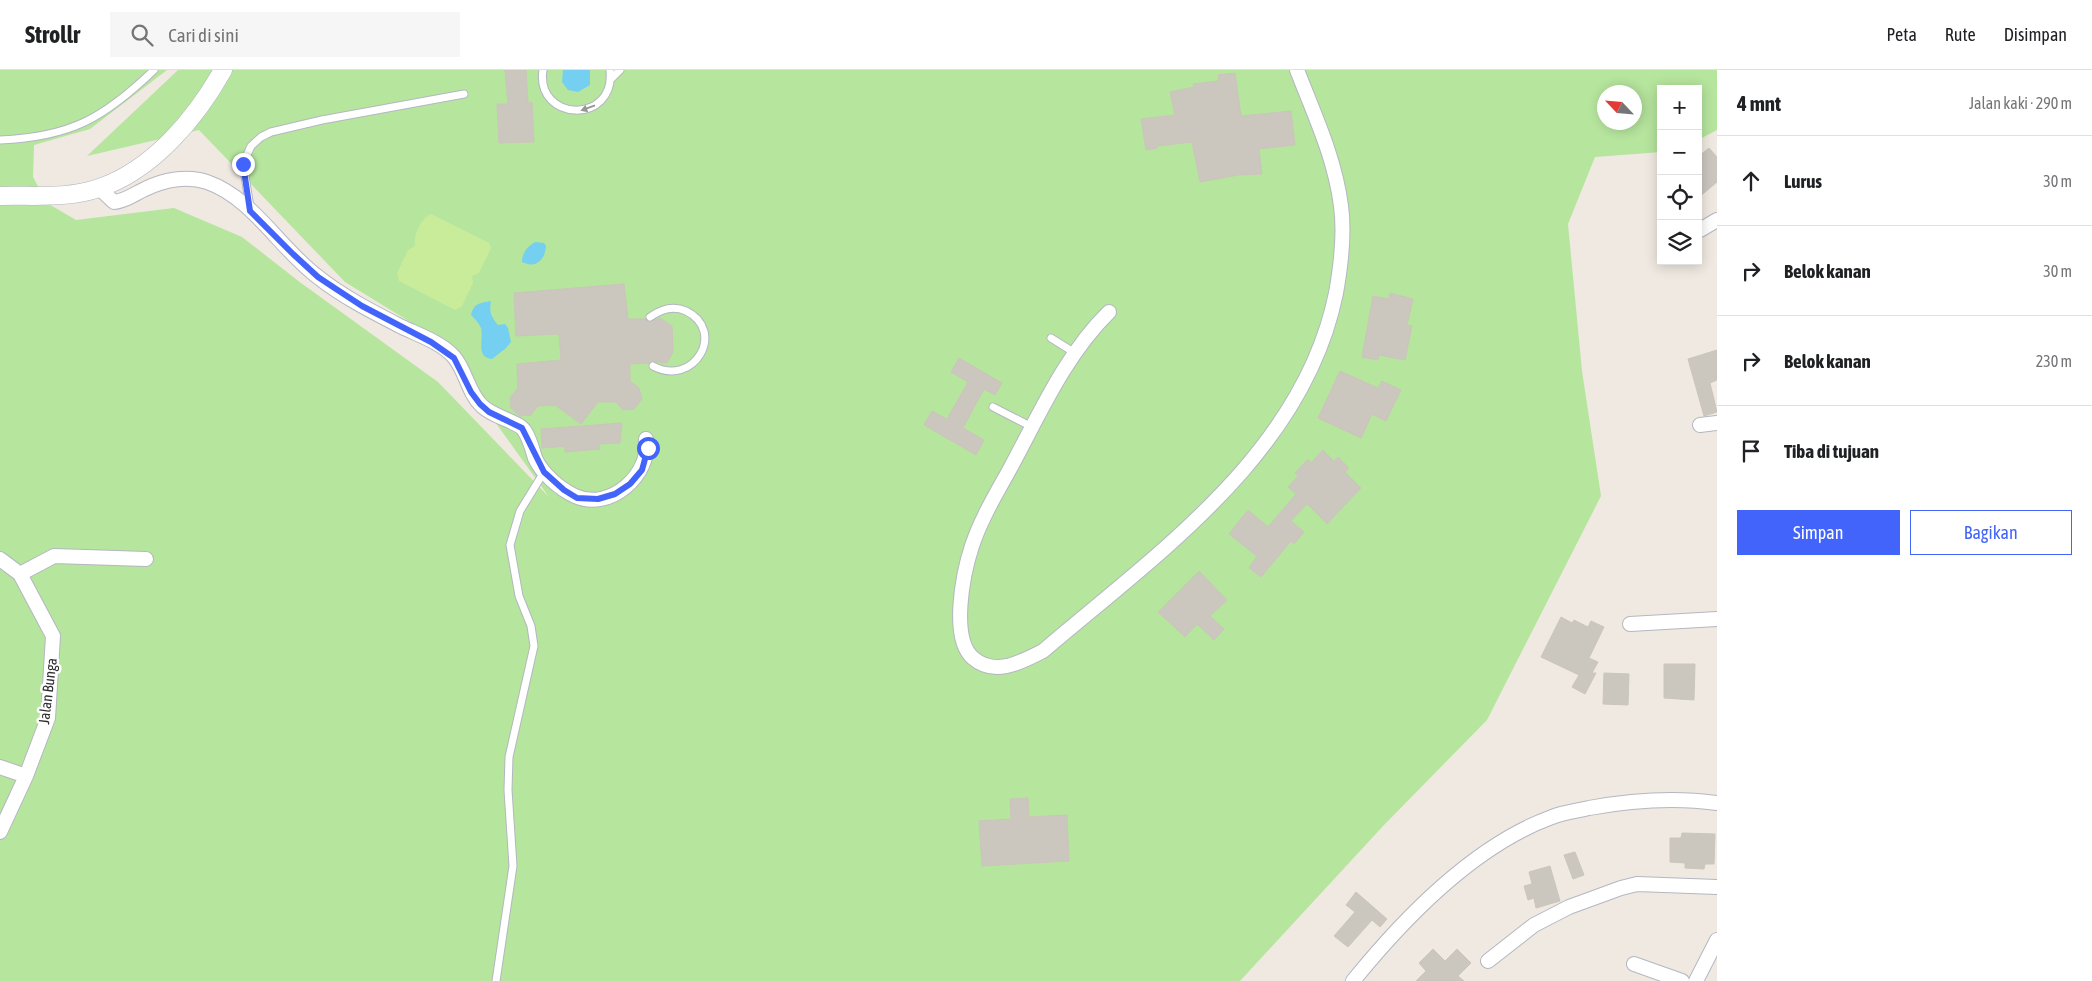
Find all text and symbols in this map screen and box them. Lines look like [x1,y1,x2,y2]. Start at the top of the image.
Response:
search box [110,12,460,57]
text: Strollr [25,21,80,48]
icon: search [128,21,156,49]
text: Cari di sini [168,24,239,46]
text: Peta [1886,24,1917,45]
text: Rute [1945,24,1976,45]
text: Disimpan [2004,24,2067,45]
north arrow [1597,85,1642,130]
map controls [1657,85,1702,265]
button: + [1657,85,1702,130]
text: 4 mnt [1737,91,1781,115]
text: Jalan kaki · 290 m [1969,94,2072,112]
one-way arrow [580,105,595,112]
button: − [1657,130,1702,175]
route end [232,153,255,176]
icon: ahead [1737,167,1765,195]
text: Lurus [1784,170,1822,192]
text: 30 m [2043,172,2072,190]
button: locate [1657,175,1702,220]
button: layers [1657,220,1702,265]
icon: right [1737,257,1765,285]
text: Belok kanan [1784,260,1871,282]
text: 30 m [2043,262,2072,280]
icon: right [1737,347,1765,375]
text: Belok kanan [1784,350,1871,372]
text: 230 m [2036,352,2072,370]
route start [637,437,660,460]
icon: arrive [1737,437,1765,465]
text: Tiba di tujuan [1784,440,1879,462]
button: Simpan [1737,510,1900,555]
button: Bagikan [1910,510,2072,555]
street label: Jalan Bunga [35,657,60,725]

